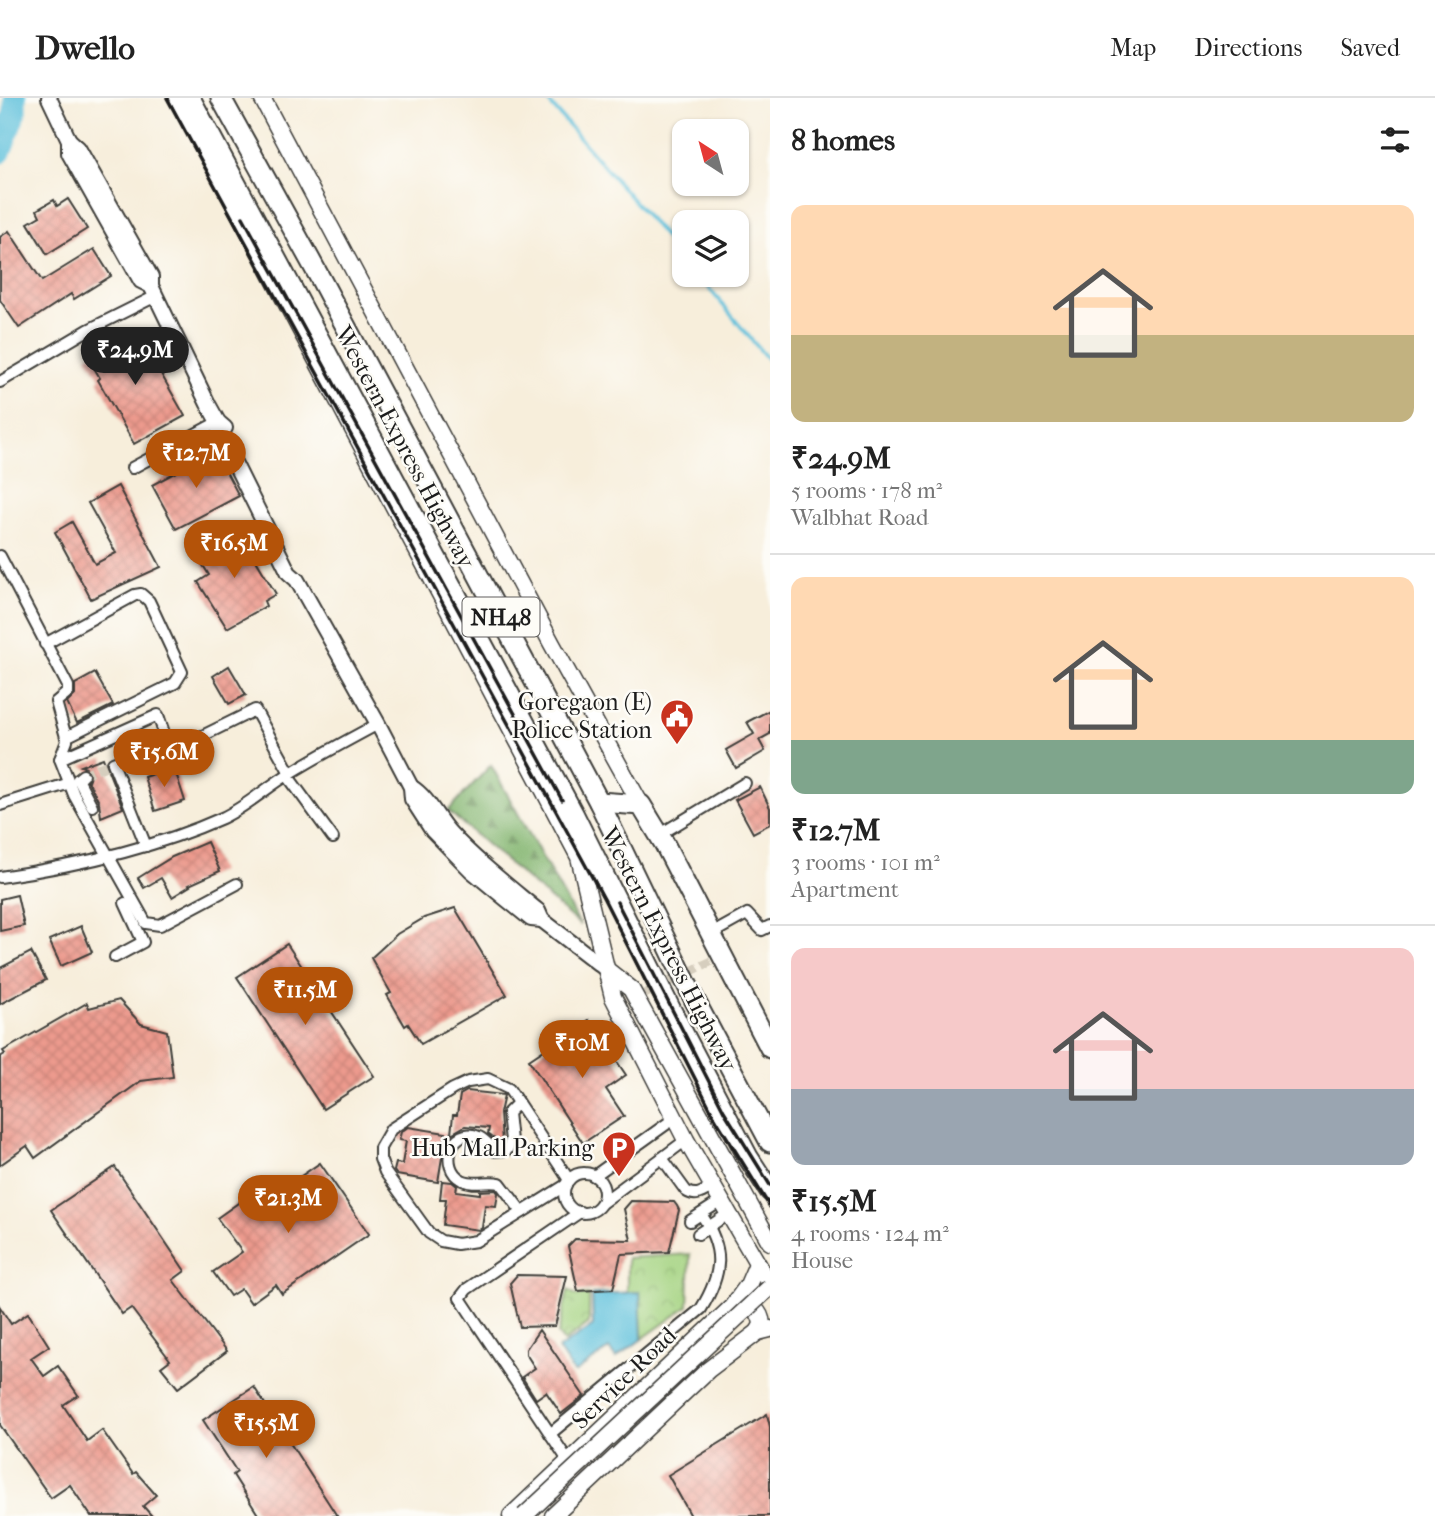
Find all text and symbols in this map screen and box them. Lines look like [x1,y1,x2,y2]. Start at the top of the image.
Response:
text: Dwello [35,29,135,68]
text: Map [1110,34,1156,62]
text: Directions [1194,34,1302,62]
text: Saved [1340,34,1400,62]
north arrow [672,119,749,196]
map controls [672,119,749,287]
icon: filters [1376,121,1414,159]
text: 8 homes [791,123,895,158]
button: layers [672,210,749,287]
icon: home [1040,250,1166,376]
street label: Western Express Highway [329,320,481,574]
pin: ₹24.9M [78,328,192,387]
text: ₹24.9M [97,336,173,363]
pin: ₹12.7M [139,430,253,490]
text: ₹12.7M [162,439,230,466]
text: ₹24.9M [791,441,891,476]
text: 5 rooms · 178 m² [791,477,942,504]
text: Walbhat Road [791,504,929,531]
pin: ₹16.5M [177,520,291,580]
text: ₹16.5M [200,529,268,556]
road number: NH48 [462,597,540,636]
icon: home [1040,622,1166,748]
place label: Goregaon (E) Police Station [511,688,652,744]
public building icon: Goregaon (E) Police Station [658,697,696,746]
pin: ₹15.6M [107,730,221,789]
text: ₹15.6M [129,738,199,765]
text: ₹12.7M [791,813,880,848]
street label: Western Express Highway [595,821,743,1077]
text: 3 rooms · 101 m² [791,849,940,876]
text: Apartment [791,876,899,903]
pin: ₹11.5M [248,968,362,1027]
text: ₹11.5M [273,976,337,1003]
icon: home [1040,993,1166,1119]
pin: ₹10M [541,1020,623,1080]
text: ₹10M [555,1029,609,1056]
parking icon: Hub Mall Parking [600,1129,638,1178]
place label: Hub Mall Parking [411,1134,595,1162]
pin: ₹21.3M [231,1176,345,1235]
text: ₹21.3M [254,1184,322,1211]
text: ₹15.5M [791,1184,877,1219]
text: 4 rooms · 124 m² [791,1220,949,1247]
text: House [791,1247,853,1274]
street label: Service Road [566,1321,683,1435]
pin: ₹15.5M [209,1400,323,1460]
text: ₹15.5M [233,1409,299,1436]

